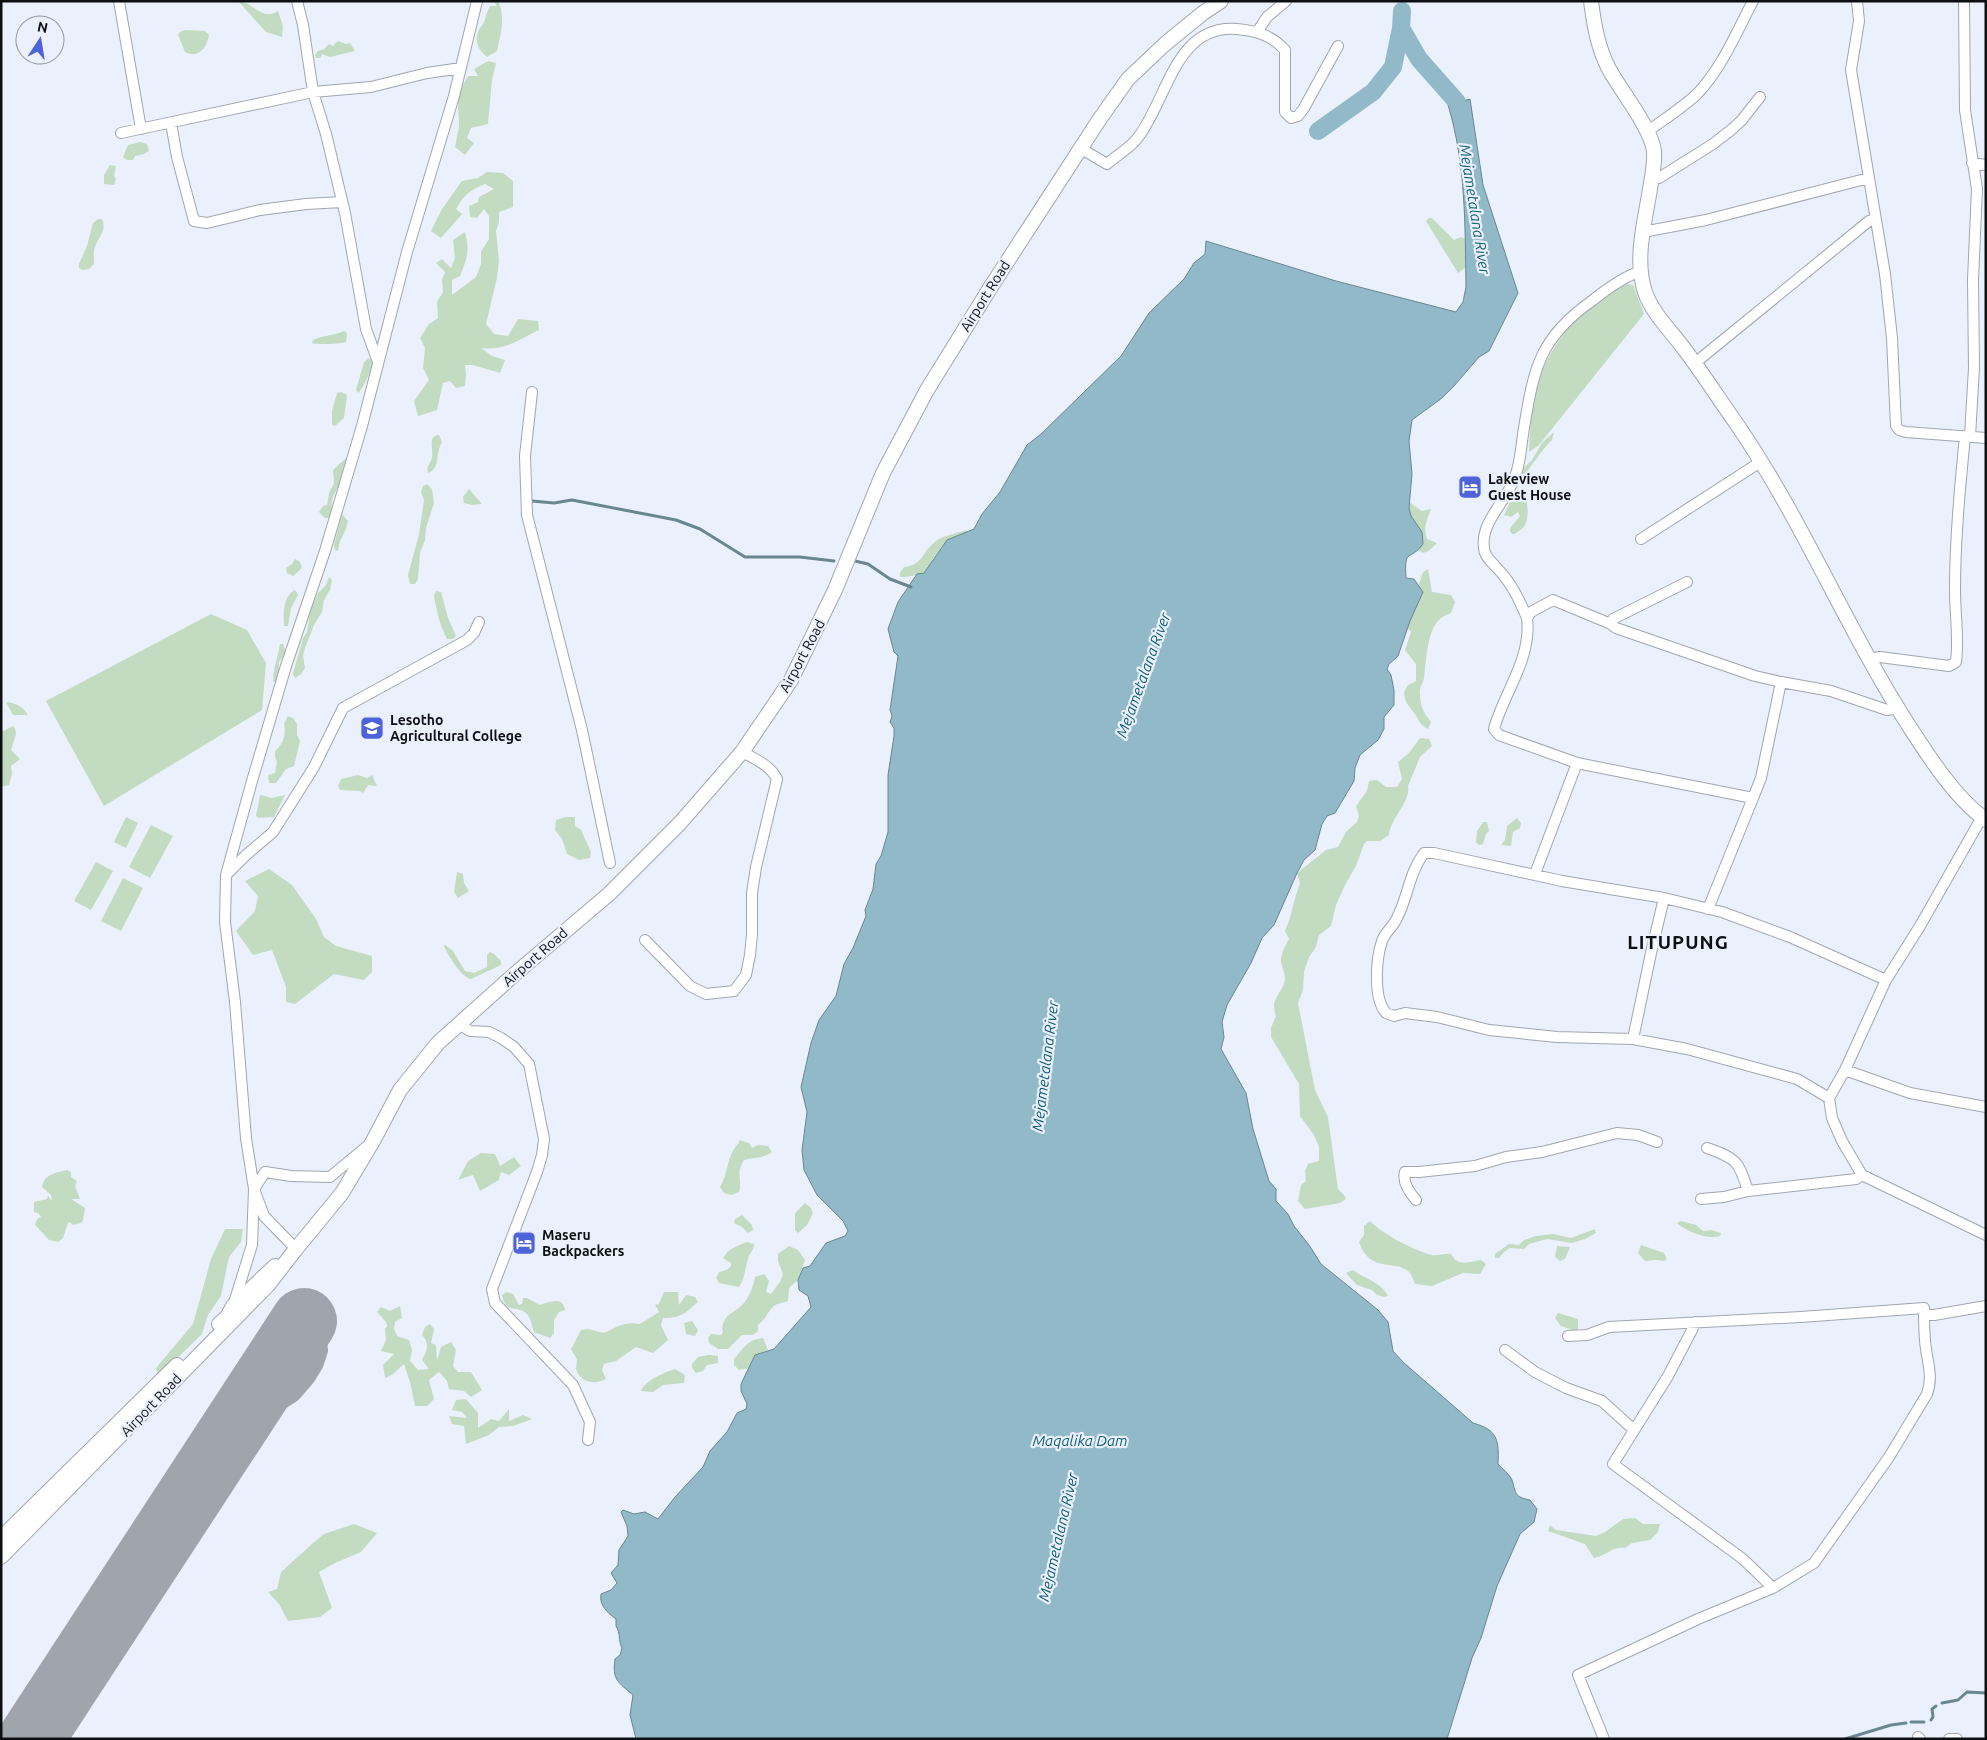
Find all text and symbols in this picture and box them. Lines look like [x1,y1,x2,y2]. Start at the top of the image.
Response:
north arrow [15,15,65,65]
text: N [36,18,49,36]
water label: Mejametalana River [1456,143,1494,277]
street label: Airport Road [957,258,1013,334]
place label: Lakeview Guest House [1488,471,1571,503]
hotel icon: Lakeview Guest House [1457,474,1483,500]
water label: Mejametalana River [1113,609,1174,740]
street label: Airport Road [776,617,828,695]
place label: Lesotho Agricultural College [390,712,522,744]
school or university icon: Lesotho Agricultural College [359,715,385,741]
street label: Airport Road [499,925,571,989]
district label: LITUPUNG [1627,931,1729,953]
water label: Mejametalana River [1029,998,1062,1132]
place label: Maseru Backpackers [542,1227,625,1259]
hotel icon: Maseru Backpackers [511,1230,537,1256]
street label: Airport Road [117,1370,185,1440]
water label: Maqalika Dam [1032,1432,1128,1449]
water label: Mejametalana River [1035,1470,1081,1603]

